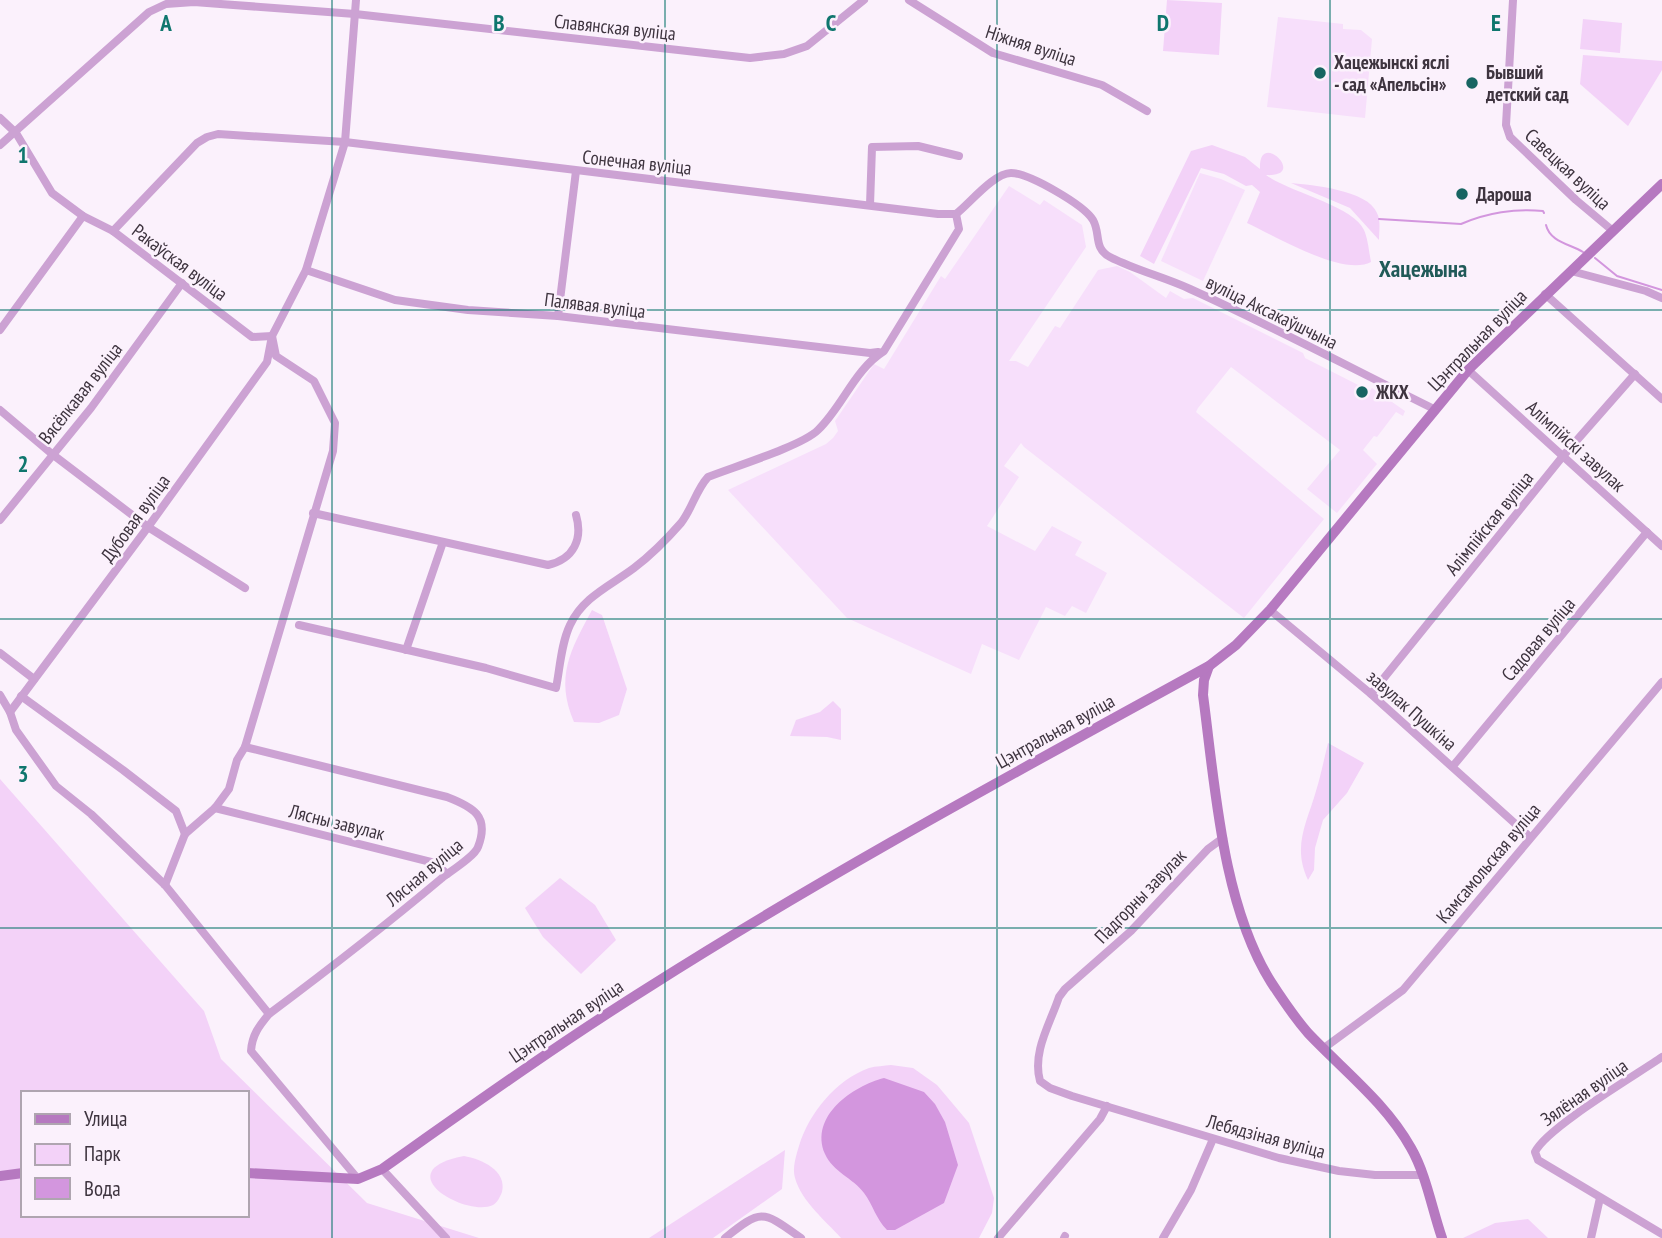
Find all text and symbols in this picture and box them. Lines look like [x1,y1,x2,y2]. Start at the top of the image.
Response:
text: A [159,8,172,37]
text: B [493,8,505,37]
text: C [826,8,837,37]
text: D [1157,8,1169,37]
text: E [1491,8,1501,37]
street label: Славянская вуліца [553,9,677,45]
street label: Ніжняя вуліца [983,19,1079,71]
place label: Хацежынскі яслі - сад «Апельсін» [1334,50,1450,96]
place label: Бывший детский сад [1485,60,1569,106]
marker: Хацежынскі яслі - сад «Апельсін» [1312,65,1328,81]
marker: Бывший детский сад [1464,75,1480,91]
street label: Савецкая вуліца [1520,123,1616,215]
text: 1 [18,140,29,169]
street label: Сонечная вуліца [581,144,693,180]
place label: Дароша [1476,182,1532,206]
marker: Дароша [1454,186,1470,202]
street label: Ракаўская вуліца [128,218,232,306]
district label: Хацежына [1379,254,1467,283]
street label: вуліца Аксакаўшчына [1202,270,1342,354]
street label: Цэнтральная вуліца [1422,284,1532,396]
street label: Палявая вуліца [543,287,647,323]
street label: Вясёлкавая вуліца [33,338,127,448]
place label: ЖКХ [1375,380,1409,404]
marker: ЖКХ [1354,384,1370,400]
street label: Алімпійскі завулак [1522,395,1631,497]
text: 2 [18,449,29,478]
street label: Алімпійская вуліца [1440,466,1538,580]
street label: Дубовая вуліца [95,469,175,567]
street label: Садовая вуліца [1496,592,1580,686]
street label: завулак Пушкіна [1362,664,1462,756]
street label: Цэнтральная вуліца [991,688,1119,774]
text: 3 [18,759,29,788]
street label: Лясны завулак [286,798,388,846]
street label: Камсамольская вуліца [1431,798,1545,928]
street label: Лясная вуліца [380,833,467,912]
street label: Падгорны завулак [1089,843,1191,948]
street label: Цэнтральная вуліца [504,974,628,1068]
street label: Зялёная вуліца [1536,1053,1632,1131]
legend [21,1091,248,1217]
text: Улица [84,1105,127,1132]
street label: Лебядзіная вуліца [1203,1108,1328,1163]
text: Парк [84,1140,121,1167]
text: Вода [84,1175,121,1202]

